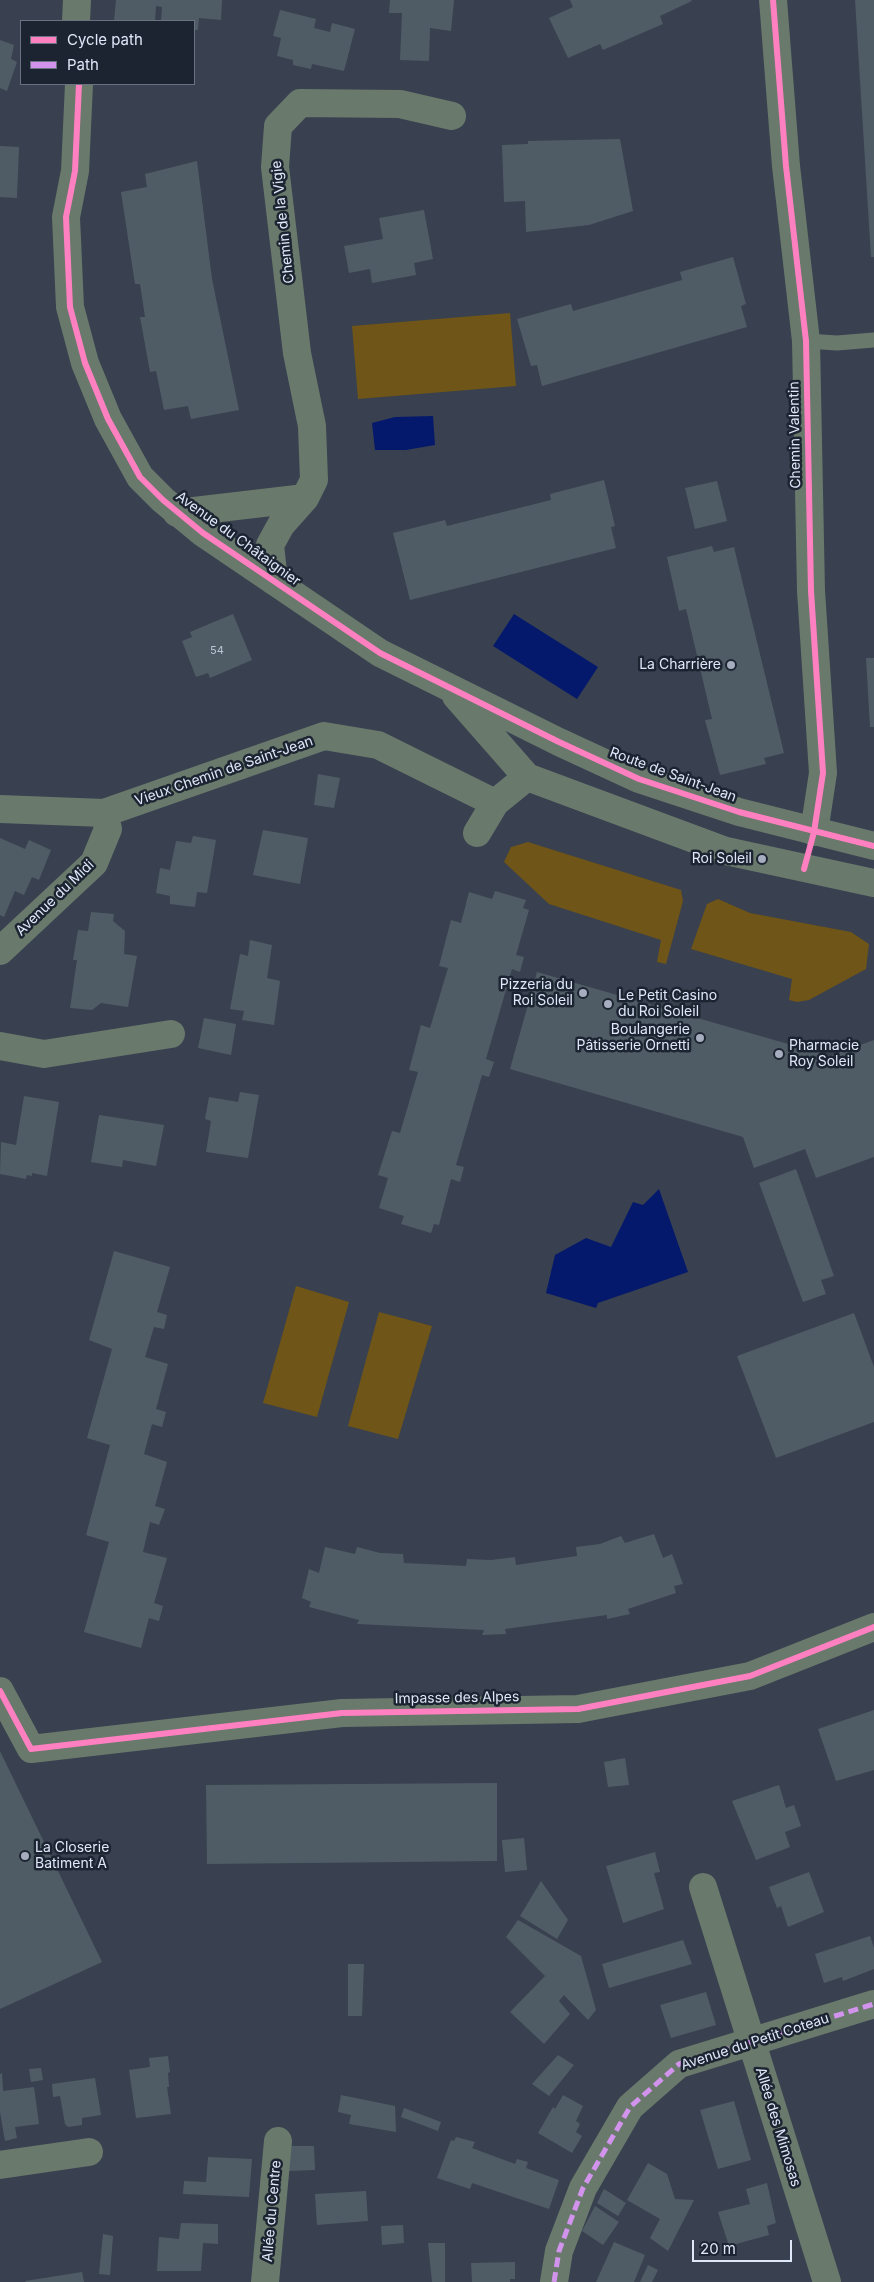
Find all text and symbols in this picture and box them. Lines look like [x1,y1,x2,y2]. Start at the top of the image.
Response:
legend [20,20,195,85]
text: Cycle path [67,30,143,49]
text: Path [67,55,99,74]
street label: Chemin de la Vigie [268,160,298,284]
street label: Chemin Valentin [786,381,804,489]
street label: Avenue du Châtaignier [172,488,304,590]
house number: 54 [210,644,224,658]
place label: La Charrière [639,657,721,673]
marker: La Charrière [725,659,737,671]
street label: Vieux Chemin de Saint-Jean [133,733,315,809]
street label: Route de Saint-Jean [607,744,739,806]
place label: Roi Soleil [692,851,752,867]
marker: Roi Soleil [756,853,768,865]
street label: Avenue du Midi [13,857,97,939]
place label: Pizzeria du Roi Soleil [500,977,573,1010]
marker: Pizzeria du Roi Soleil [577,987,589,999]
place label: Le Petit Casino du Roi Soleil [618,988,717,1020]
marker: Le Petit Casino du Roi Soleil [602,998,614,1010]
place label: Boulangerie Pâtisserie Ornetti [576,1022,690,1054]
marker: Boulangerie Pâtisserie Ornetti [694,1032,706,1044]
place label: Pharmacie Roy Soleil [789,1038,859,1070]
marker: Pharmacie Roy Soleil [773,1048,785,1060]
street label: Impasse des Alpes [395,1689,519,1707]
place label: La Closerie Batiment A [35,1840,109,1872]
marker: La Closerie Batiment A [19,1850,31,1862]
street label: Avenue du Petit Coteau [679,2010,831,2074]
street label: Allée des Mimosas [752,2065,804,2189]
street label: Allée du Centre [259,2159,285,2263]
scale bar [694,2230,794,2262]
text: 20 m [700,2239,736,2258]

